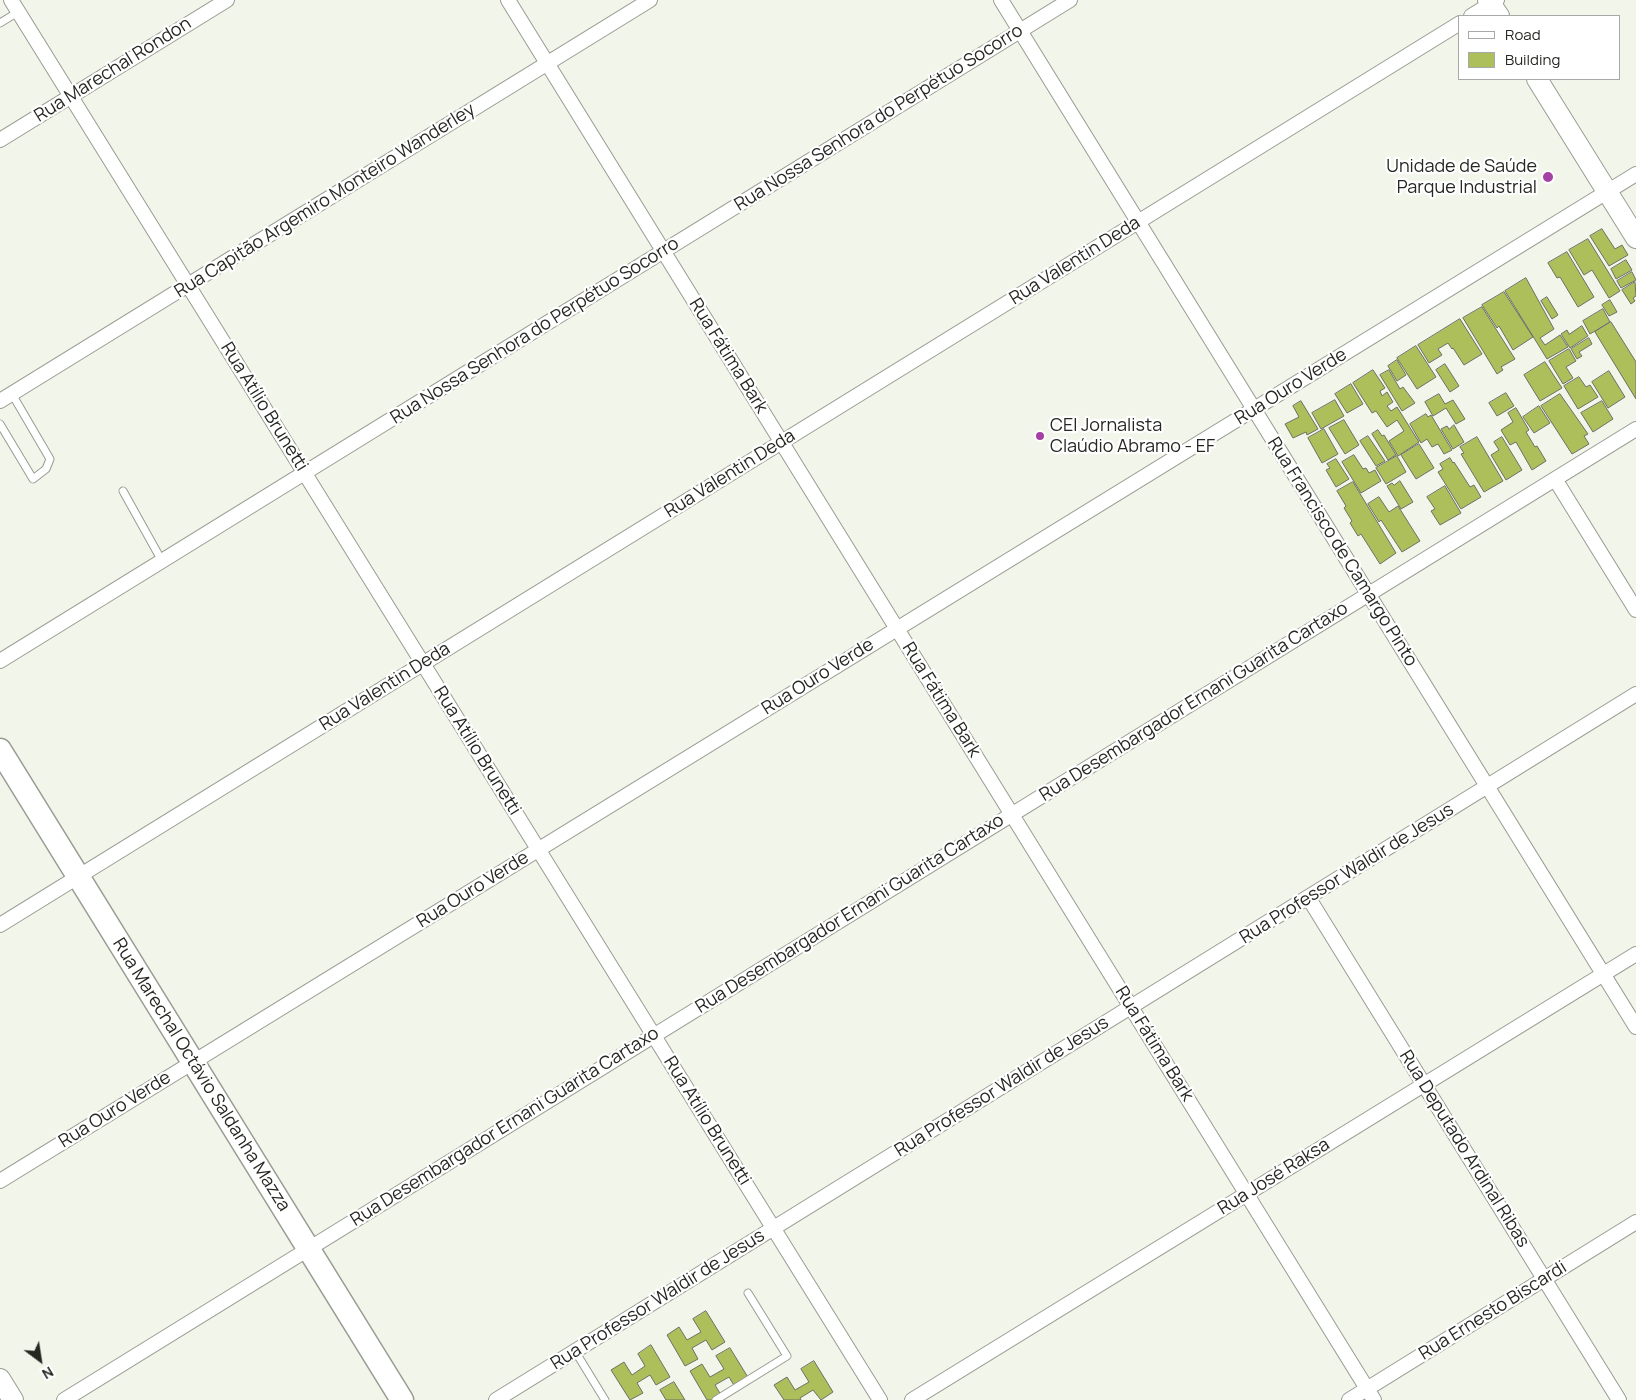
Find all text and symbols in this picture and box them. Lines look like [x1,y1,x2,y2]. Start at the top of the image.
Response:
street label: Rua Marechal Rondon [31,13,195,127]
legend [1458,15,1621,80]
street label: Rua Nossa Senhora do Perpétuo Socorro [731,20,1027,216]
text: Road [1505,24,1541,45]
text: Building [1505,49,1560,70]
street label: Rua Capitão Argemiro Monteiro Wanderley [171,99,479,303]
place label: Unidade de Saúde Parque Industrial [1386,156,1537,198]
marker: Unidade de Saúde Parque Industrial [1541,170,1555,184]
street label: Rua Valentin Deda [1006,212,1144,310]
street label: Rua Nossa Senhora do Perpétuo Socorro [387,233,683,429]
street label: Rua Fátima Bark [684,295,772,417]
street label: Rua Atílio Brunetti [216,339,312,475]
street label: Rua Ouro Verde [1231,344,1351,430]
place label: CEI Jornalista Claúdio Abramo - EF [1050,415,1215,458]
street label: Rua Valentin Deda [661,425,799,523]
marker: CEI Jornalista Claúdio Abramo - EF [1034,430,1046,442]
street label: Rua Francisco de Camargo Pinto [1262,433,1422,671]
street label: Rua Desembargador Ernani Guarita Cartaxo [1036,598,1352,806]
street label: Rua Ouro Verde [758,634,878,720]
street label: Rua Valentin Deda [316,638,454,736]
street label: Rua Fátima Bark [897,639,985,761]
street label: Rua Atílio Brunetti [429,683,525,819]
street label: Rua Professor Waldir de Jesus [1236,799,1458,949]
street label: Rua Desembargador Ernani Guarita Cartaxo [692,810,1008,1018]
street label: Rua Ouro Verde [413,847,533,933]
street label: Rua Marechal Octávio Saldanha Mazza [108,934,294,1216]
street label: Rua Fátima Bark [1110,983,1198,1105]
street label: Rua Professor Waldir de Jesus [891,1012,1113,1162]
street label: Rua Desembargador Ernani Guarita Cartaxo [347,1023,663,1231]
street label: Rua Deputado Ardinal Ribas [1394,1047,1534,1251]
street label: Rua Atílio Brunetti [659,1053,755,1189]
street label: Rua Ouro Verde [55,1067,175,1153]
street label: Rua José Raksa [1214,1134,1334,1220]
street label: Rua Professor Waldir de Jesus [547,1225,769,1375]
street label: Rua Ernesto Biscardi [1415,1257,1571,1365]
north arrow [15,1335,65,1385]
text: N [39,1363,57,1384]

